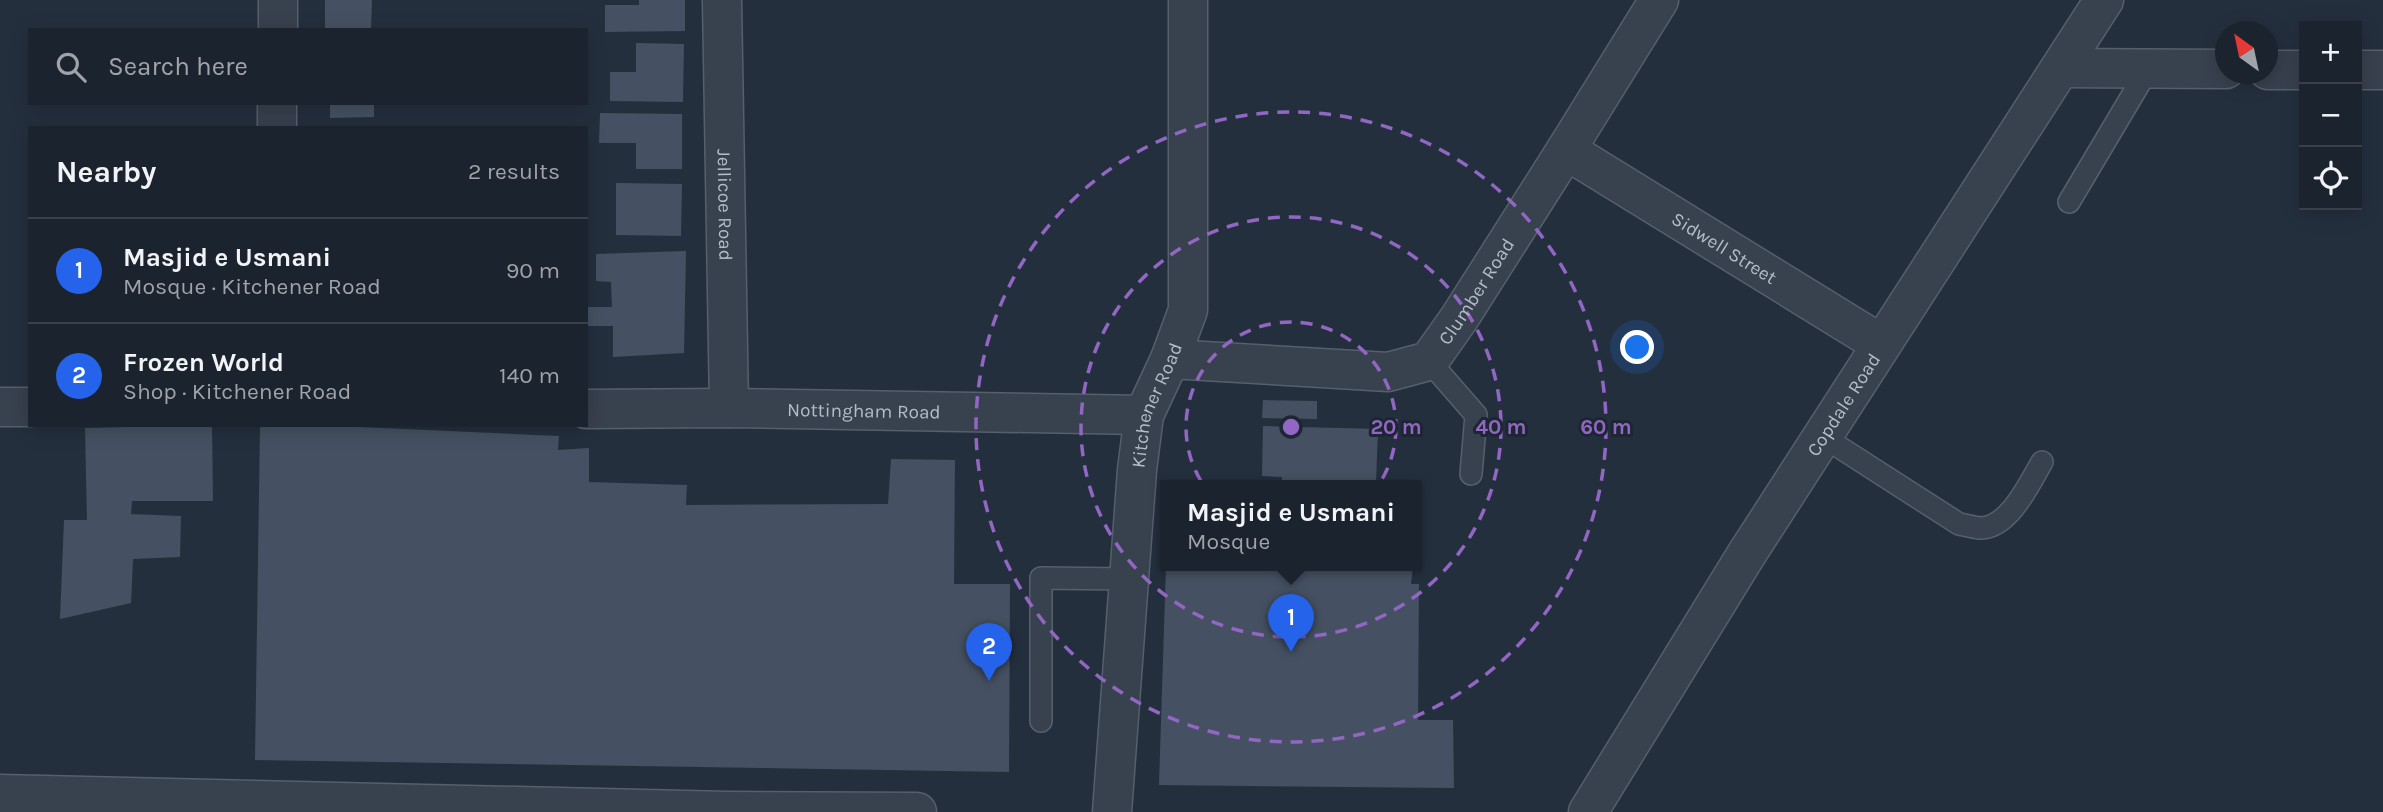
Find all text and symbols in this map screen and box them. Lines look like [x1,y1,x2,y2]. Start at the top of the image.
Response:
north arrow [2215,21,2278,84]
map controls [2299,21,2362,210]
button: + [2299,21,2362,84]
search box [28,28,588,105]
icon: search [52,48,90,86]
text: Search here [108,51,248,82]
button: − [2299,84,2362,147]
button: locate [2299,147,2362,210]
street label: Jellicoe Road [713,149,736,261]
text: Nearby [56,154,156,190]
text: 2 results [468,158,560,185]
street label: Sidwell Street [1667,208,1780,289]
street label: Clumber Road [1434,234,1519,349]
text: Masjid e Usmani [123,242,331,273]
text: 1 [75,257,83,284]
text: 90 m [506,257,560,284]
text: Mosque · Kitchener Road [123,273,381,300]
your location [1620,330,1654,364]
street label: Kitchener Road [1127,340,1187,469]
text: Frozen World [123,347,284,378]
street label: Copdale Road [1803,349,1885,461]
text: 2 [72,362,86,389]
text: 140 m [499,362,560,389]
text: Shop · Kitchener Road [123,378,351,405]
street label: Nottingham Road [787,399,941,424]
centre of rings [1279,415,1303,439]
text: 20 m [1370,415,1422,439]
text: 40 m [1475,415,1527,439]
text: 60 m [1580,415,1632,439]
popup [1160,480,1422,571]
text: Masjid e Usmani [1187,497,1395,528]
text: Mosque [1187,528,1270,555]
pin: 1 [1268,594,1314,652]
pin: 2 [966,623,1012,681]

